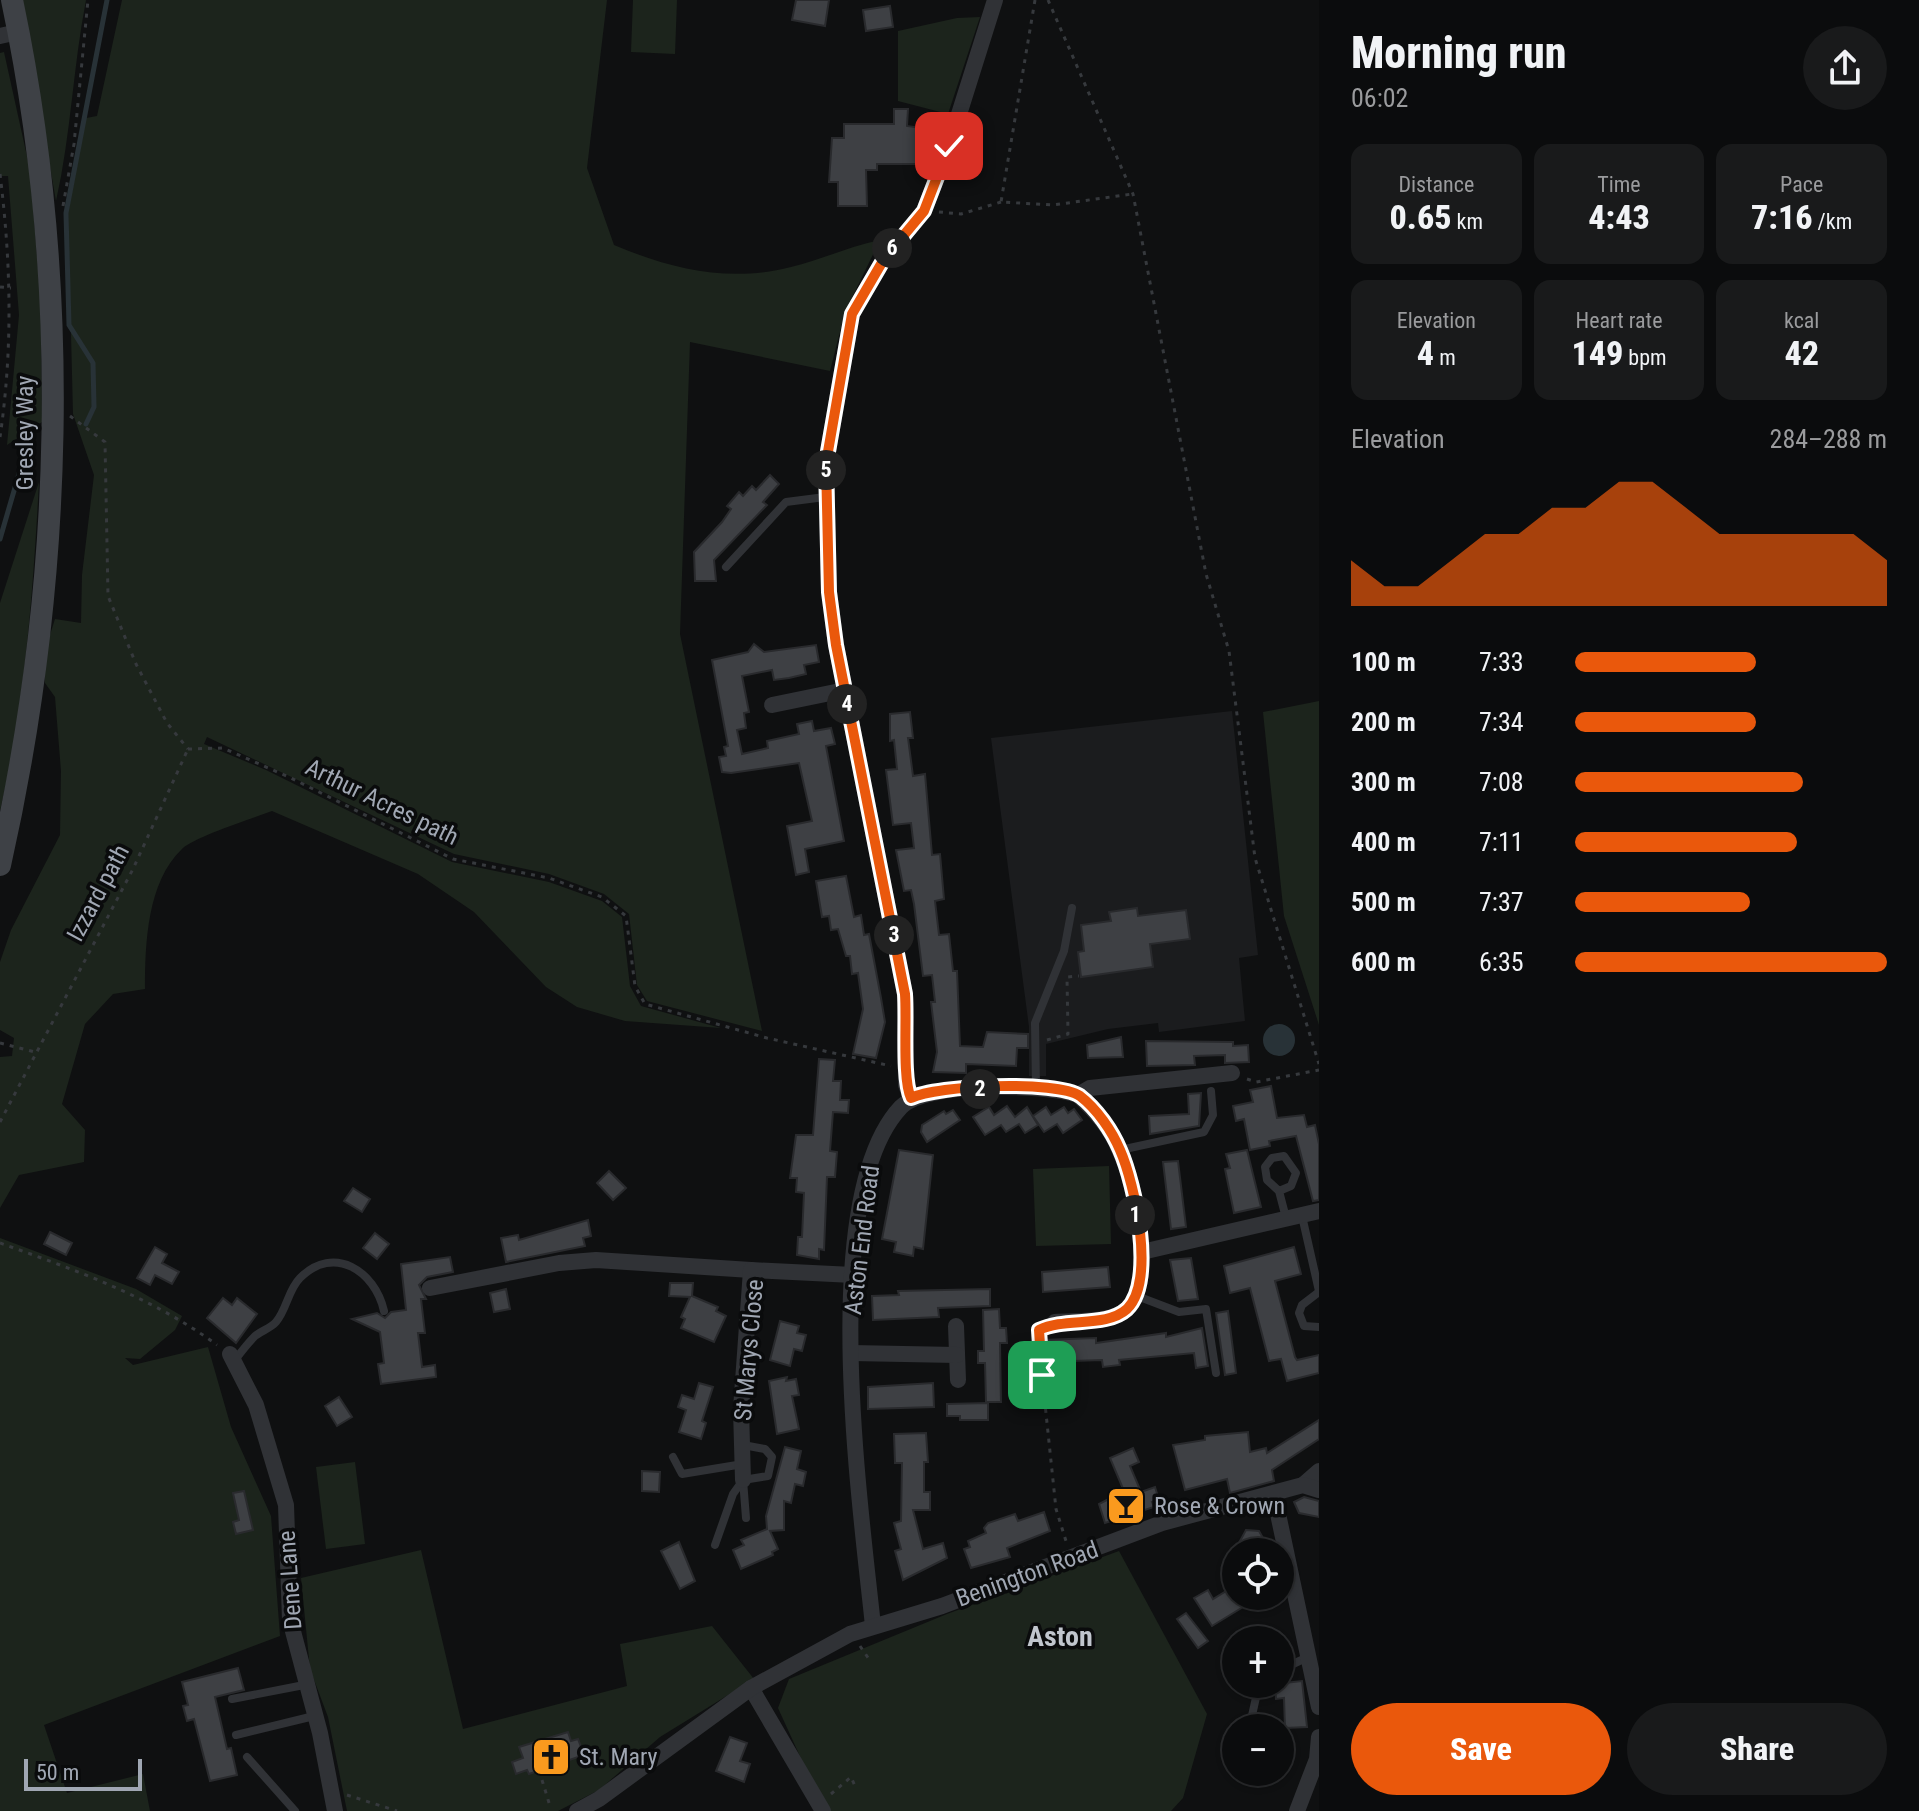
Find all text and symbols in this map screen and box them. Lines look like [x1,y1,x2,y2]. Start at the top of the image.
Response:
button: share [1803,26,1887,110]
text: Morning run [1351,27,1567,79]
text: 06:02 [1351,83,1408,113]
pin [915,112,983,180]
icon: check [927,124,971,168]
text: Distance [1398,172,1474,197]
text: Time [1597,172,1641,197]
text: Pace [1780,172,1823,197]
text: 0.65 [1390,197,1452,237]
text: 4:43 [1588,197,1650,237]
text: 7:16 [1751,197,1813,237]
text: km [1452,209,1483,234]
text: /km [1813,209,1852,234]
pin: 6 [872,228,912,268]
text: 6 [886,235,898,260]
text: Elevation [1397,308,1476,333]
text: Heart rate [1576,308,1662,333]
text: kcal [1784,308,1819,333]
text: 4 [1417,333,1434,373]
text: 149 [1571,333,1623,373]
text: 42 [1784,333,1819,373]
text: m [1434,345,1456,370]
text: bpm [1623,345,1667,370]
street label: Gresley Way [11,376,39,490]
text: Elevation [1351,424,1445,454]
text: 284–288 m [1770,424,1887,454]
pin: 5 [806,450,846,490]
text: 5 [820,457,832,482]
text: 100 m [1351,647,1416,677]
text: 7:33 [1479,647,1524,677]
pin: 4 [827,684,867,724]
text: 4 [841,691,853,716]
text: 200 m [1351,707,1416,737]
text: 7:34 [1479,707,1524,737]
street label: Arthur Acres path [301,753,463,851]
text: 300 m [1351,767,1416,797]
text: 7:08 [1479,767,1524,797]
text: 400 m [1351,827,1416,857]
text: 7:11 [1479,827,1524,857]
street label: Izzard path [61,840,135,946]
text: 500 m [1351,887,1416,917]
text: 7:37 [1479,887,1524,917]
pin: 3 [874,915,914,955]
text: 3 [888,922,900,947]
text: 600 m [1351,947,1416,977]
text: 6:35 [1479,947,1524,977]
pin: 2 [960,1069,1000,1109]
text: 2 [974,1076,986,1101]
street label: Aston End Road [839,1164,885,1316]
pin: 1 [1115,1195,1155,1235]
text: 1 [1129,1202,1141,1227]
street label: St Marys Close [729,1278,769,1422]
pin [1008,1341,1076,1409]
icon: arrive [1020,1353,1064,1397]
bar icon: Rose & Crown [1105,1485,1147,1527]
place label: Rose & Crown [1154,1492,1285,1520]
street label: Dene Lane [273,1530,307,1630]
street label: Benington Road [952,1535,1102,1613]
map controls [1222,1538,1294,1786]
button: locate [1222,1538,1294,1610]
district label: Aston [1027,1620,1093,1653]
button: + [1222,1626,1294,1698]
button: Save [1351,1703,1611,1795]
button: Share [1627,1703,1887,1795]
button: − [1222,1714,1294,1786]
church icon: St. Mary [530,1736,572,1778]
place label: St. Mary [579,1743,658,1771]
scale bar [24,1755,142,1791]
text: 50 m [36,1760,79,1785]

